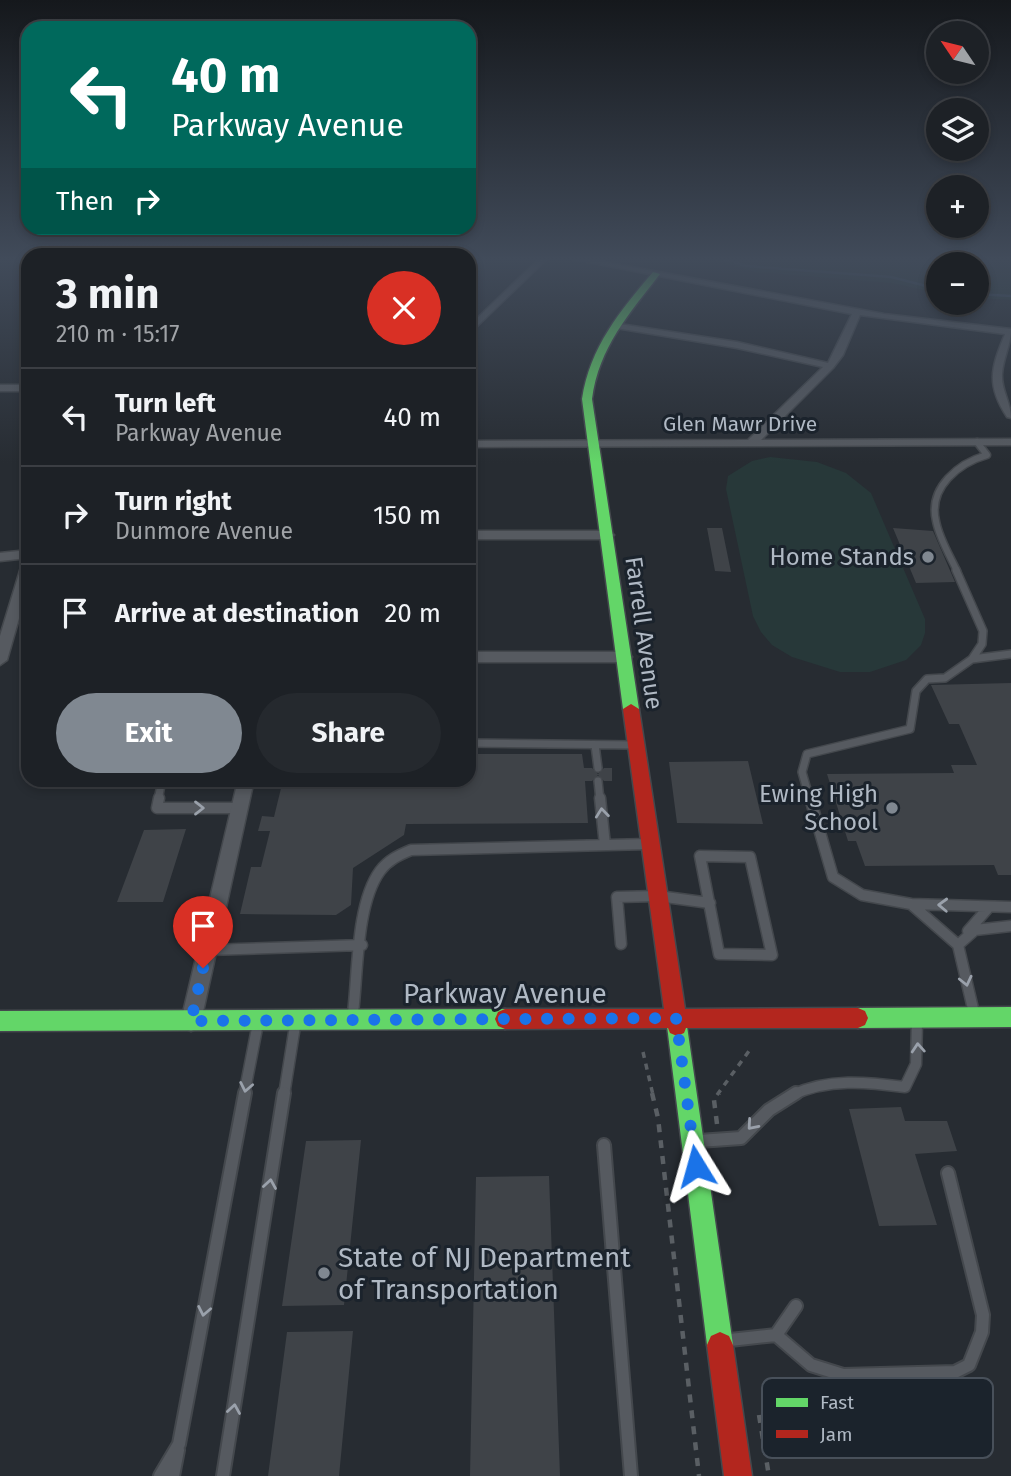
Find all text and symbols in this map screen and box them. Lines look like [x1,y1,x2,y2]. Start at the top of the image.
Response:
north arrow [926,21,989,84]
map controls [926,21,989,315]
text: 40 m [171,46,280,105]
icon: left [56,49,147,140]
button: layers [926,98,989,161]
text: Parkway Avenue [171,106,404,144]
button: + [926,175,989,238]
icon: right [128,182,166,220]
text: Then [56,186,114,217]
button: − [926,252,989,315]
text: 3 min [56,269,159,319]
button: close [367,271,441,345]
text: 210 m · 15:17 [56,320,179,348]
text: Turn left [115,388,216,419]
icon: left [56,398,94,436]
text: 40 m [383,402,441,433]
street label: Glen Mawr Drive [663,411,817,437]
text: Parkway Avenue [115,419,282,447]
text: Turn right [115,486,232,517]
icon: right [56,496,94,534]
text: 150 m [373,500,441,531]
text: Dunmore Avenue [115,517,293,545]
place label: Home Stands [769,543,914,571]
marker: Home Stands [920,549,936,565]
street label: Farrell Avenue [619,555,669,711]
icon: arrive [56,594,94,632]
text: Arrive at destination [115,598,359,629]
text: 20 m [384,598,441,629]
button: Exit [56,693,242,773]
button: Share [256,693,441,773]
place label: Ewing High School [759,780,878,836]
one-way arrow [194,800,205,816]
marker: Ewing High School [884,800,900,816]
one-way arrow [594,807,609,819]
pin [173,896,233,968]
one-way arrow [937,898,948,913]
icon: arrive [184,907,222,945]
one-way arrow [958,975,972,987]
street label: Parkway Avenue [403,977,607,1010]
one-way arrow [910,1042,925,1053]
one-way arrow [239,1081,254,1093]
one-way arrow [748,1117,760,1130]
position arrow [659,1129,733,1203]
one-way arrow [262,1178,277,1190]
place label: State of NJ Department of Transportation [338,1241,631,1306]
marker: State of NJ Department of Transportation [316,1265,332,1281]
one-way arrow [197,1305,212,1317]
legend [762,1378,993,1458]
text: Fast [820,1391,854,1414]
one-way arrow [226,1403,241,1415]
text: Jam [820,1423,852,1446]

